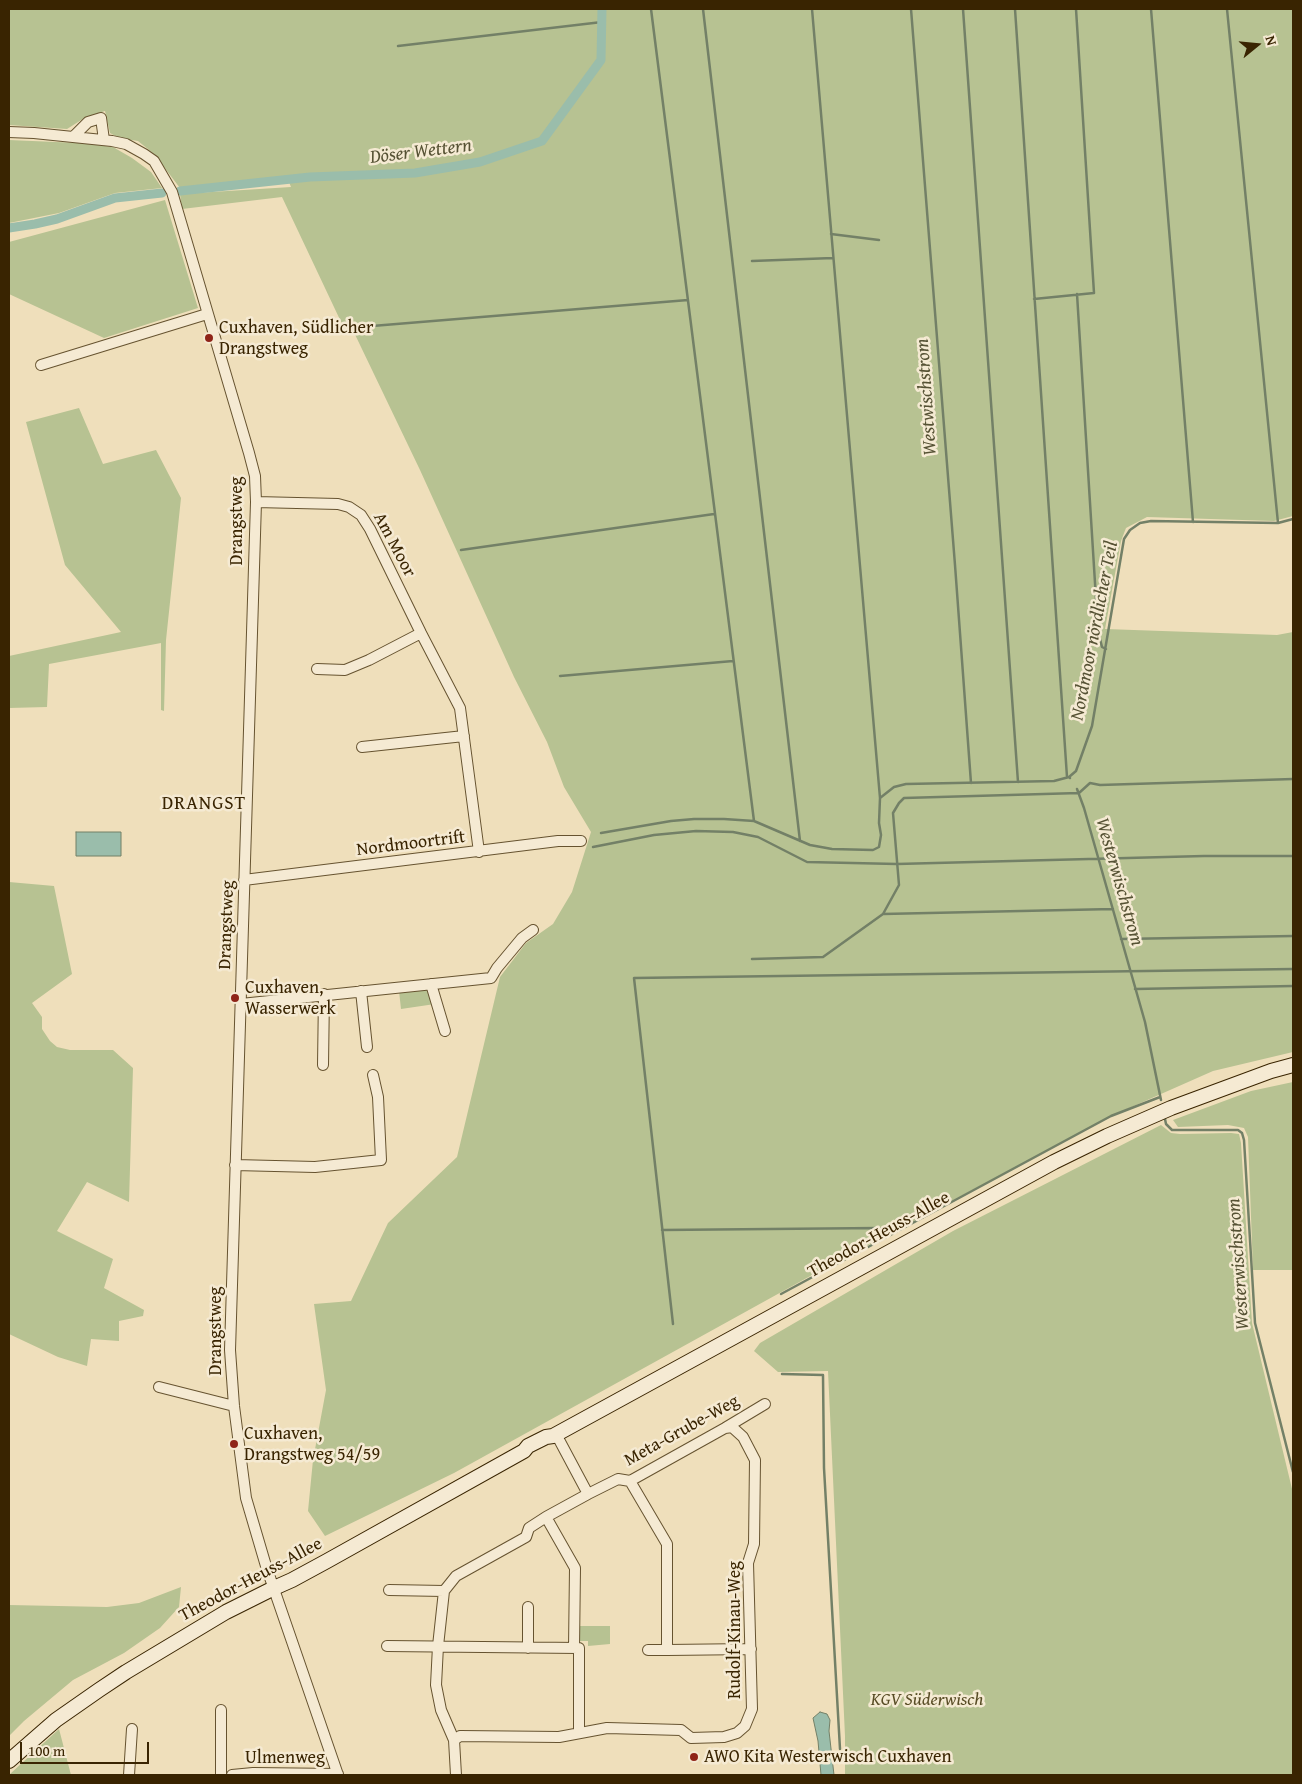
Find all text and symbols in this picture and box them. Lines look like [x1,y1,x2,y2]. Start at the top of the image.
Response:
north arrow [1232,20,1282,70]
text: N [1260,33,1282,48]
water label: Döser Wettern [369,134,473,170]
place label: Cuxhaven, Südlicher Drangstweg [219,317,373,359]
marker: Cuxhaven, Südlicher Drangstweg [203,332,215,344]
water label: Westwischstrom [912,338,942,456]
street label: Drangstweg [226,476,248,566]
street label: Am Moor [368,509,420,581]
water label: Nordmoor nördlicher Teil [1066,539,1124,723]
district label: DRANGST [161,793,247,815]
water label: Westerwischstrom [1090,815,1148,949]
street label: Nordmoortrift [355,827,467,861]
street label: Drangstweg [215,880,239,970]
place label: Cuxhaven, Wasserwerk [245,977,336,1020]
marker: Cuxhaven, Wasserwerk [229,992,241,1004]
street label: Theodor-Heuss-Allee [804,1187,954,1283]
water label: Westerwischstrom [1223,1197,1255,1331]
street label: Drangstweg [205,1286,227,1376]
street label: Meta-Grube-Weg [621,1391,743,1471]
place label: Cuxhaven, Drangstweg 54/59 [244,1423,380,1466]
marker: Cuxhaven, Drangstweg 54/59 [228,1438,240,1450]
street label: Theodor-Heuss-Allee [176,1533,326,1627]
street label: Rudolf-Kinau-Weg [724,1561,746,1699]
park label: KGV Süderwisch [871,1689,983,1711]
scale bar [22,1732,151,1764]
text: 100 m [28,1740,65,1761]
place label: AWO Kita Westerwisch Cuxhaven [704,1746,952,1768]
street label: Ulmenweg [245,1747,325,1769]
marker: AWO Kita Westerwisch Cuxhaven [688,1751,700,1763]

